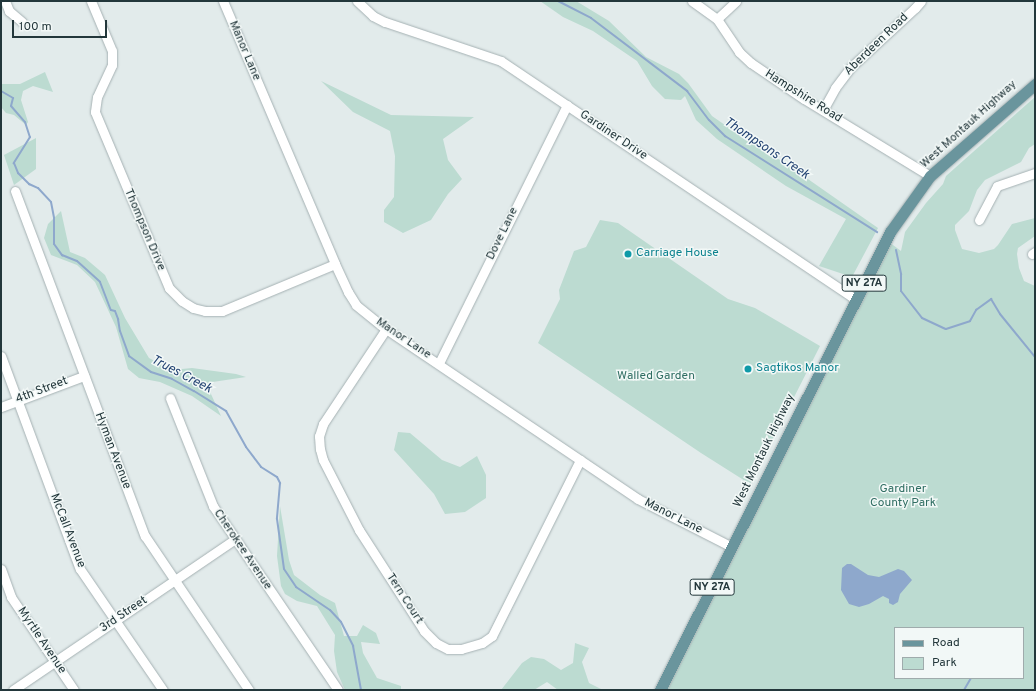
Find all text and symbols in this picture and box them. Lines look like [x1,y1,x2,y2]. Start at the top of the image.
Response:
street label: Aberdeen Road [842,11,912,79]
scale bar [14,12,109,38]
text: 100 m [19,19,52,35]
street label: Manor Lane [225,19,263,83]
street label: Hampshire Road [762,67,844,127]
street label: West Montauk Highway [918,78,1020,172]
street label: Gardiner Drive [577,108,649,164]
water label: Thompsons Creek [720,115,812,183]
street label: Thompson Drive [120,187,168,273]
street label: Dove Lane [484,205,522,263]
place label: Carriage House [636,247,719,261]
marker: Carriage House [623,249,633,259]
road number: NY 27A [841,274,887,292]
street label: Manor Lane [373,315,433,363]
water label: Trues Creek [148,353,214,397]
place label: Sagtikos Manor [756,362,839,376]
marker: Sagtikos Manor [743,364,753,374]
park label: Walled Garden [617,370,695,384]
street label: 4th Street [14,375,70,407]
street label: West Montauk Highway [731,392,799,510]
street label: Hyman Avenue [91,410,133,492]
park label: Gardiner County Park [870,483,936,511]
street label: McCall Avenue [46,492,88,570]
street label: Manor Lane [641,496,705,538]
street label: Cherokee Avenue [210,507,274,593]
street label: Tern Court [382,571,426,627]
road number: NY 27A [689,578,735,596]
street label: 3rd Street [98,594,150,636]
street label: Myrtle Avenue [13,605,69,677]
legend [894,627,1024,679]
text: Road [932,635,960,651]
text: Park [932,655,957,671]

